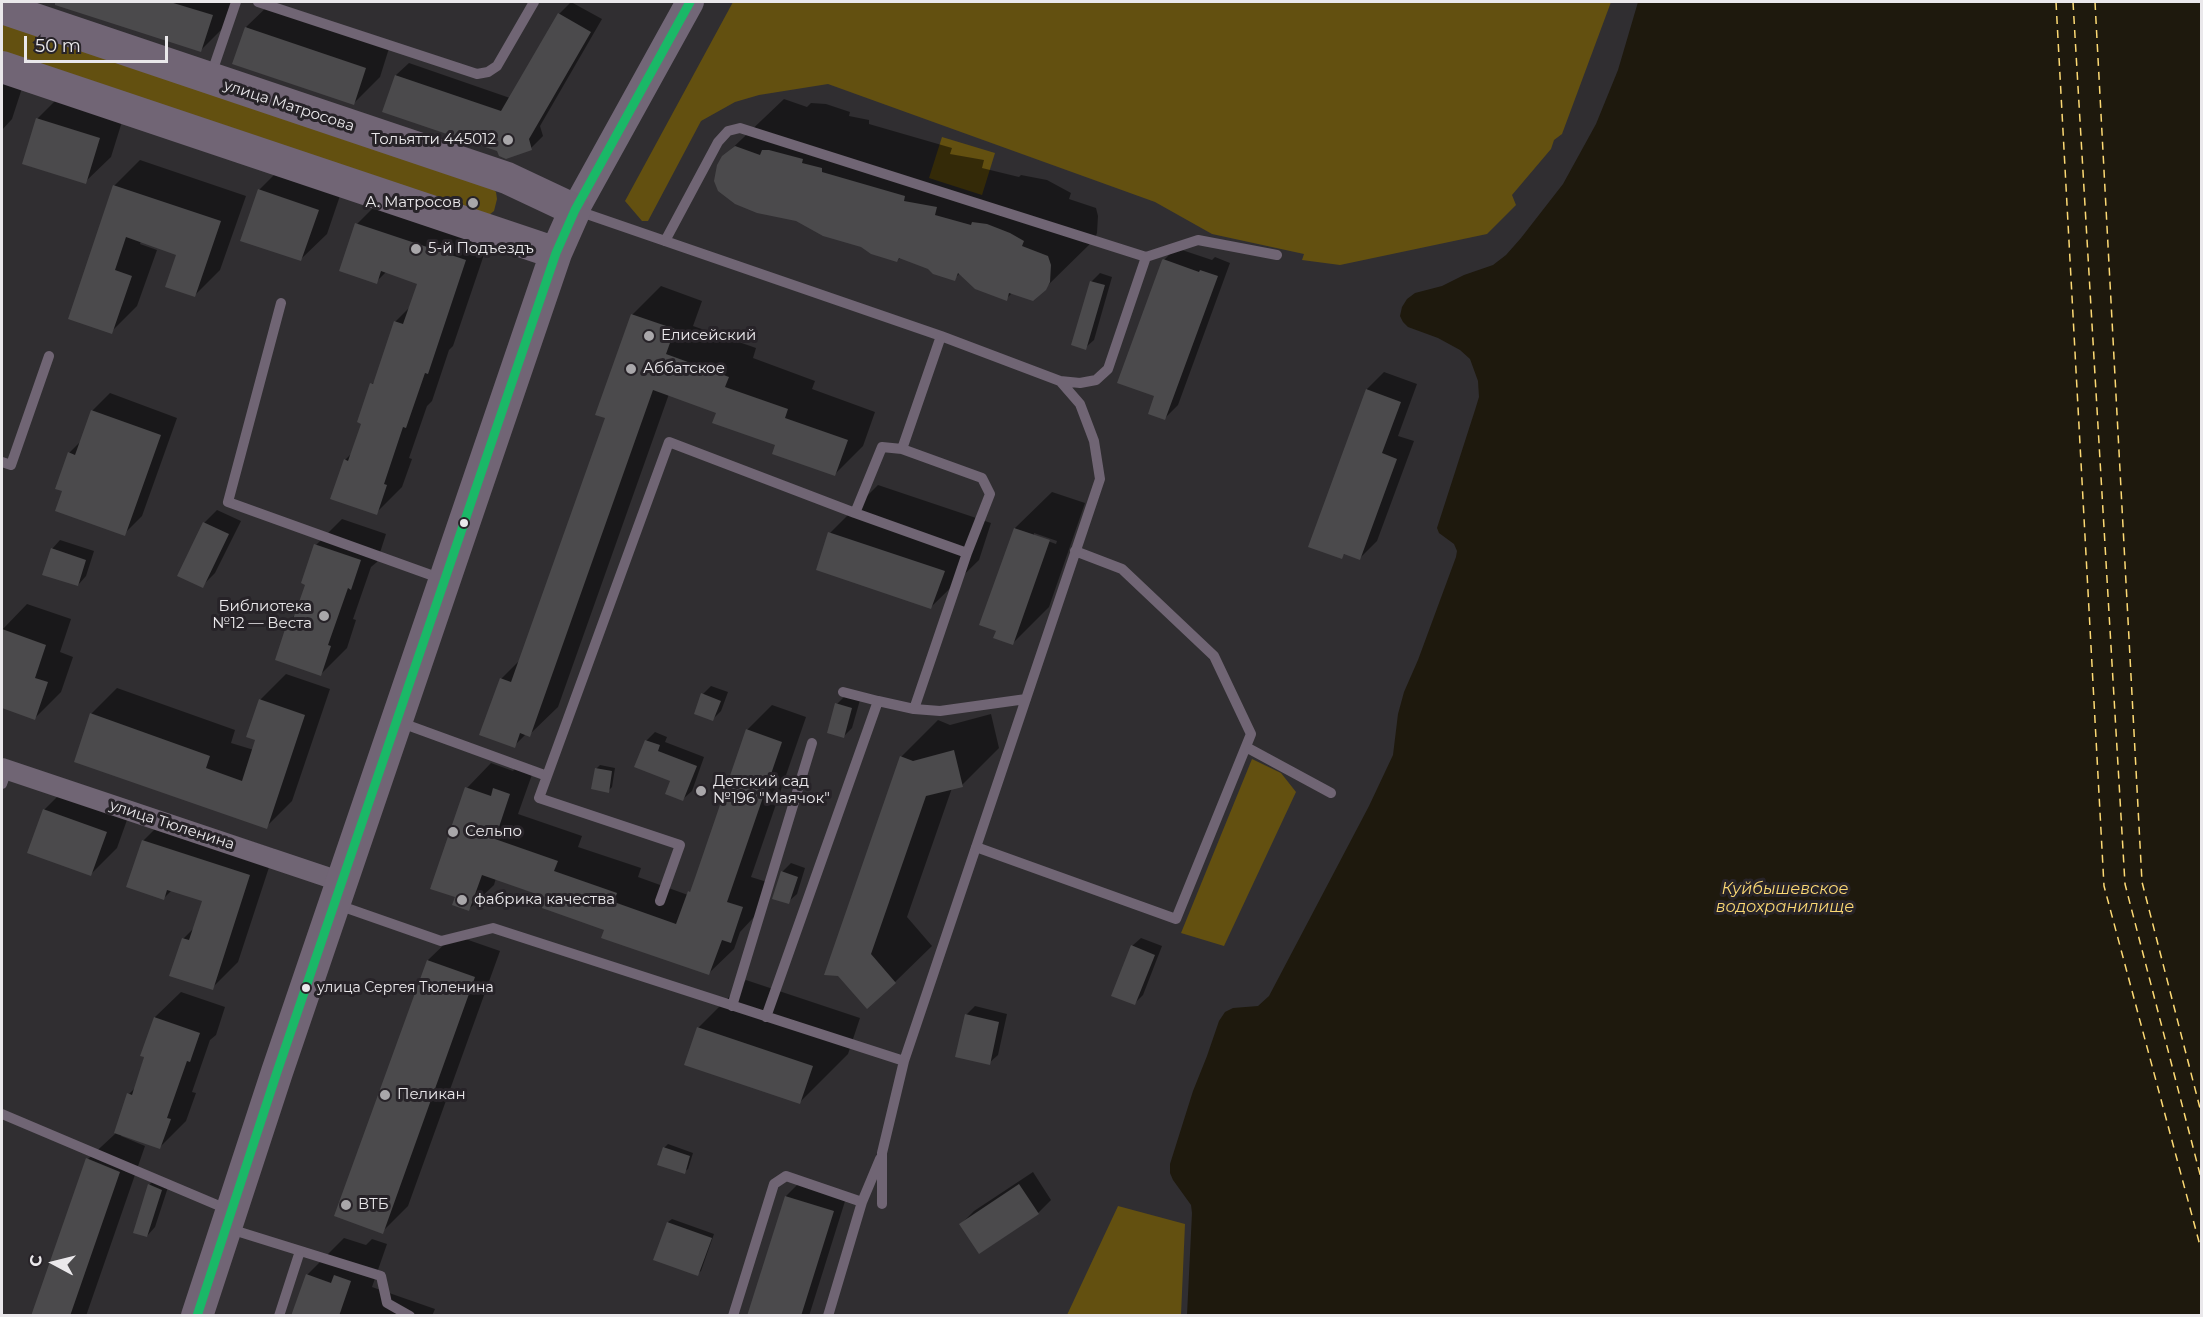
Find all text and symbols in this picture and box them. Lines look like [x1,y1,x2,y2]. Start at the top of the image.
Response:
scale bar [27,24,171,62]
text: 50 m [35,35,81,57]
street label: улица Матросова [221,76,357,136]
place label: Тольятти 445012 [371,131,496,149]
marker: Тольятти 445012 [501,133,515,147]
place label: А. Матросов [365,194,461,212]
marker: А. Матросов [466,196,480,210]
place label: 5-й Подъездъ [428,240,534,258]
marker: 5-й Подъездъ [409,242,423,256]
place label: Елисейский [661,327,756,345]
marker: Елисейский [642,329,656,343]
place label: Аббатское [643,360,725,378]
marker: Аббатское [624,362,638,376]
unlabelled marker [458,517,470,529]
place label: Библиотека №12 — Веста [212,598,312,633]
marker: Библиотека №12 — Веста [317,609,331,623]
place label: Детский сад №196 "Маячок" [713,773,830,808]
marker: Детский сад №196 "Маячок" [694,784,708,798]
street label: улица Тюленина [107,796,237,854]
place label: Сельпо [465,823,522,841]
marker: Сельпо [446,825,460,839]
water label: Куйбышевское водохранилище [1716,879,1854,917]
place label: фабрика качества [474,891,615,909]
marker: фабрика качества [455,893,469,907]
place label: улица Сергея Тюленина [317,980,494,996]
marker: улица Сергея Тюленина [300,982,312,994]
place label: Пеликан [397,1086,466,1104]
marker: Пеликан [378,1088,392,1102]
place label: ВТБ [358,1196,389,1214]
marker: ВТБ [339,1198,353,1212]
north arrow [24,1233,84,1293]
text: С [26,1254,46,1268]

